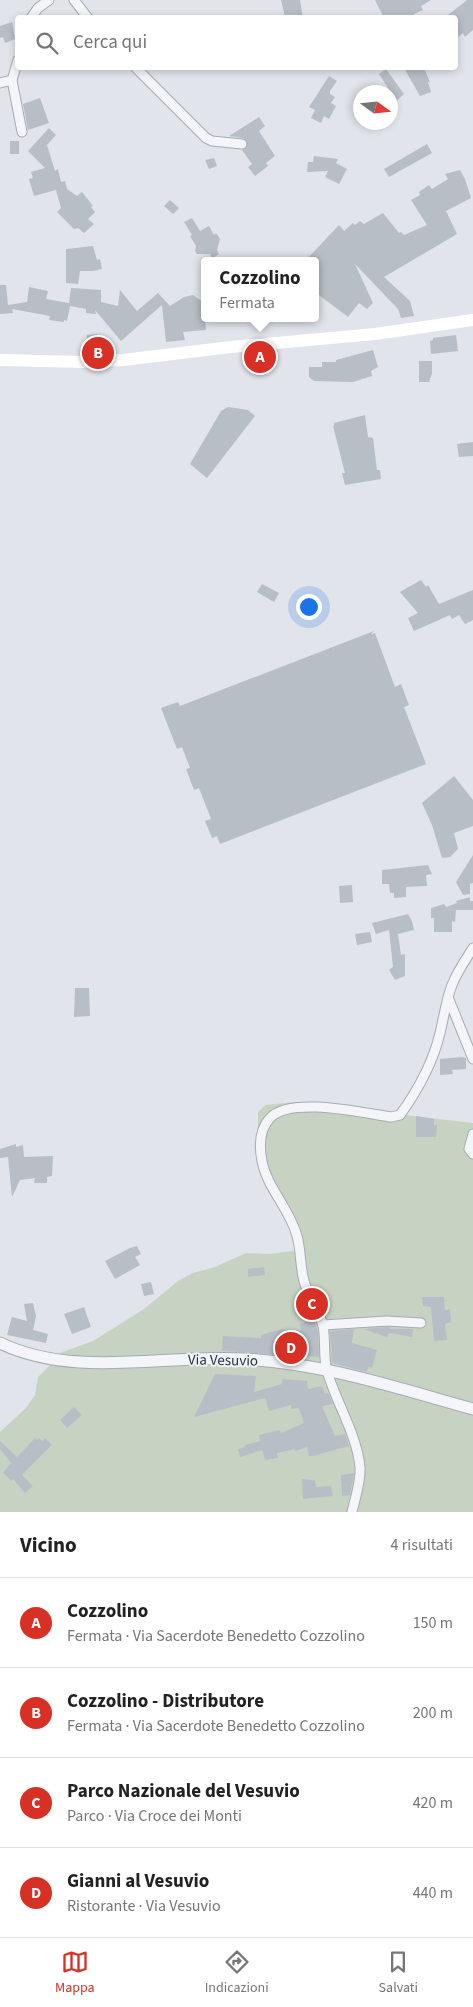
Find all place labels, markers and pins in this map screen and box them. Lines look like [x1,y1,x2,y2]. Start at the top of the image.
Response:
pin: B [82,334,114,372]
pin: A [244,338,276,376]
pin: C [296,1285,328,1323]
pin: D [275,1329,307,1367]

